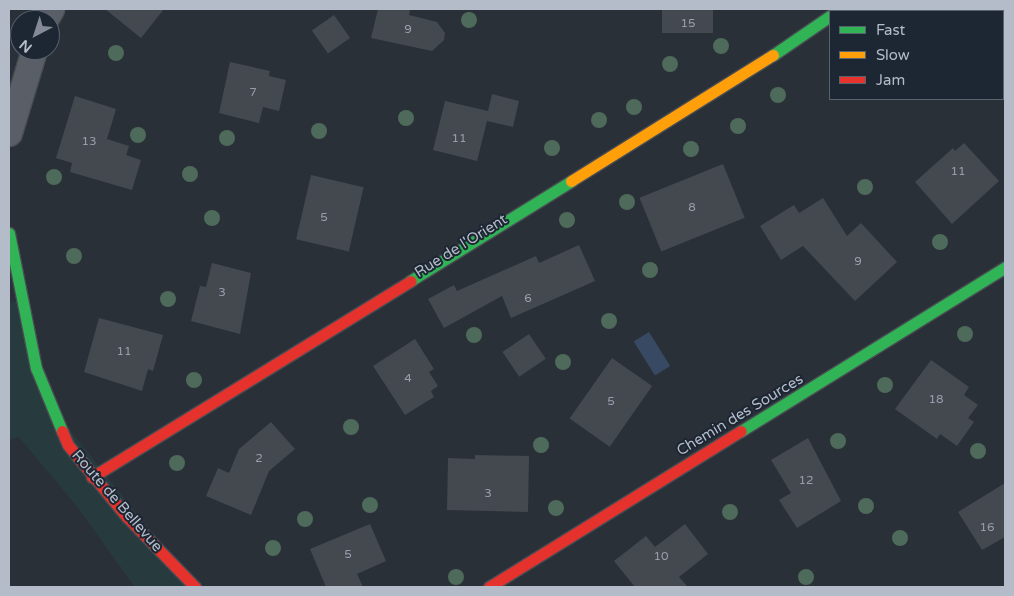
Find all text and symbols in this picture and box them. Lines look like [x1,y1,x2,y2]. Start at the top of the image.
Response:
north arrow [10,10,60,60]
legend [829,10,1004,100]
house number: 15 [680,17,696,31]
text: Fast [876,21,905,39]
house number: 9 [404,23,412,37]
text: N [16,36,35,56]
text: Slow [876,46,910,64]
text: Jam [876,71,905,89]
house number: 7 [249,86,257,100]
house number: 11 [451,132,467,146]
house number: 13 [81,135,97,149]
house number: 11 [950,165,966,179]
house number: 8 [688,201,696,215]
street label: Rue de l'Orient [411,210,511,282]
house number: 5 [320,211,328,225]
house number: 9 [854,255,862,269]
house number: 3 [218,286,226,300]
house number: 6 [524,292,532,306]
house number: 11 [116,345,132,359]
street label: Chemin des Sources [674,370,806,460]
house number: 4 [404,372,412,386]
house number: 18 [928,393,944,407]
house number: 5 [607,395,615,409]
street label: Route de Bellevue [68,446,166,556]
house number: 2 [255,452,263,466]
house number: 12 [798,474,814,488]
house number: 3 [484,487,492,501]
house number: 16 [979,521,995,535]
house number: 5 [344,548,352,562]
house number: 10 [653,550,669,564]

